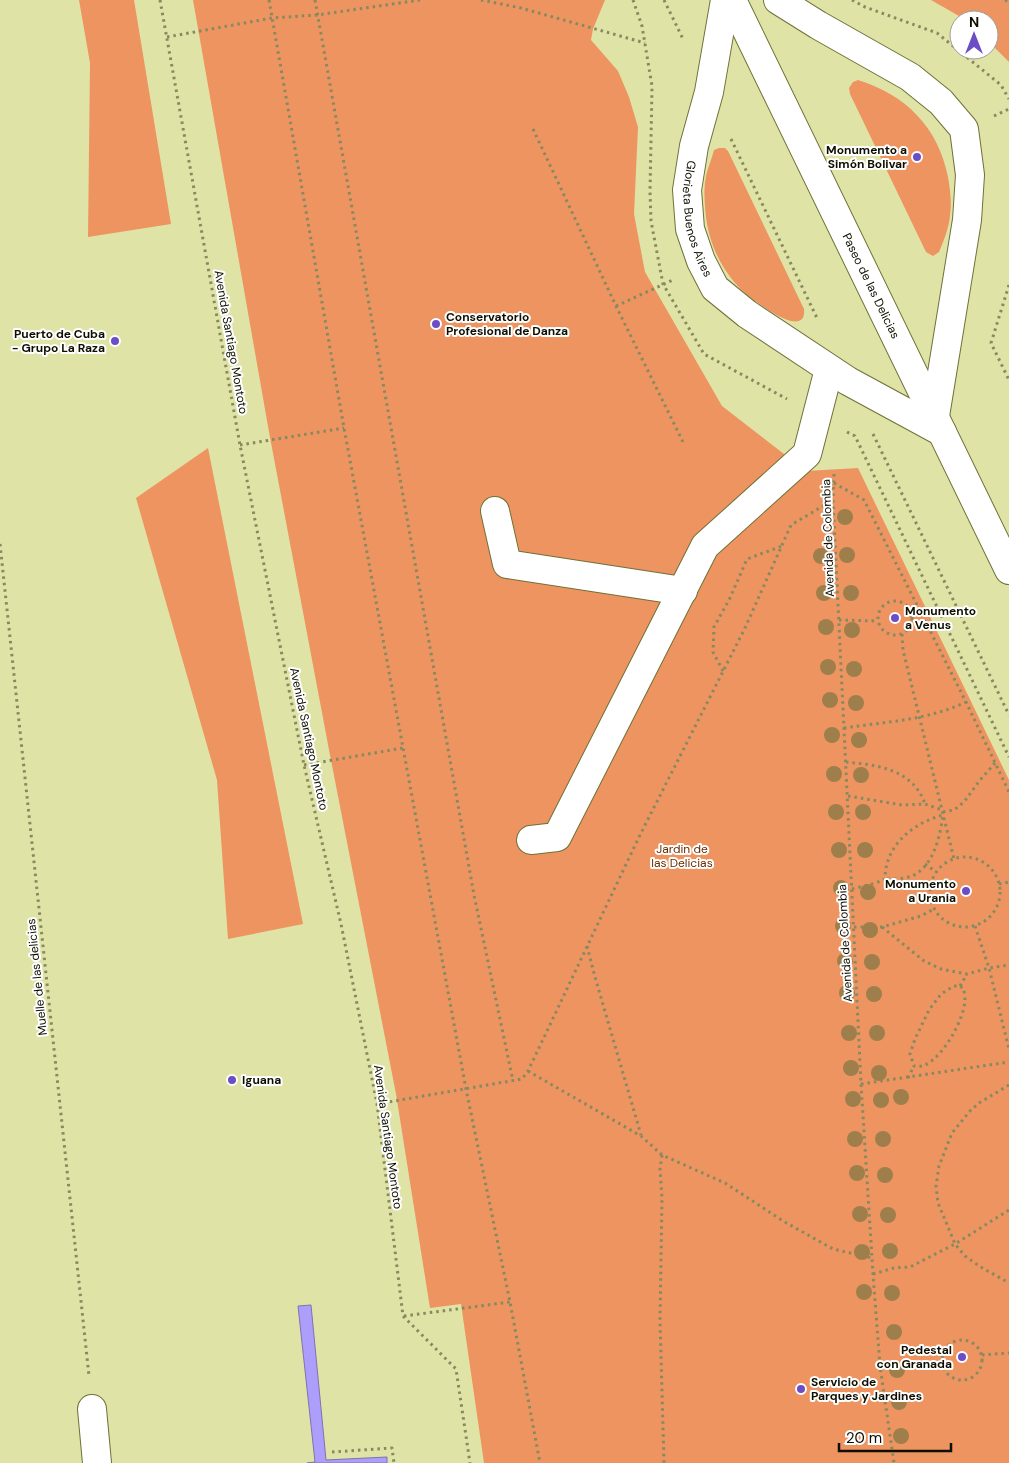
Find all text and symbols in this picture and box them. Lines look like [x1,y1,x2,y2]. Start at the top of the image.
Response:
north arrow [949,10,999,60]
text: N [969,13,979,31]
place label: Monumento a Simón Bolivar [826,142,907,172]
marker: Monumento a Simón Bolivar [911,151,923,163]
street label: Glorieta Buenos Aires [679,159,716,280]
street label: Paseo de las Delicias [839,231,903,341]
street label: Avenida Santiago Montoto [210,269,252,415]
place label: Conservatorio Profesional de Danza [446,309,568,339]
marker: Conservatorio Profesional de Danza [430,318,442,330]
place label: Puerto de Cuba - Grupo La Raza [12,326,105,356]
marker: Puerto de Cuba - Grupo La Raza [109,335,121,347]
street label: Avenida de Colombia [818,479,838,597]
place label: Monumento a Venus [905,603,976,633]
marker: Monumento a Venus [889,612,901,624]
street label: Avenida Santiago Montoto [286,666,332,812]
park label: Jardin de las Delicias [651,841,713,871]
place label: Monumento a Urania [885,876,956,906]
street label: Avenida de Colombia [834,884,856,1002]
marker: Monumento a Urania [960,885,972,897]
street label: Muelle de las delicias [23,918,51,1036]
street label: Avenida Santiago Montoto [370,1064,406,1210]
place label: Iguana [242,1072,281,1088]
marker: Iguana [226,1074,238,1086]
place label: Pedestal con Granada [877,1342,952,1372]
marker: Pedestal con Granada [956,1351,968,1363]
place label: Servicio de Parques y Jardines [811,1374,922,1404]
marker: Servicio de Parques y Jardines [795,1383,807,1395]
scale bar [839,1420,952,1452]
text: 20 m [846,1428,882,1448]

